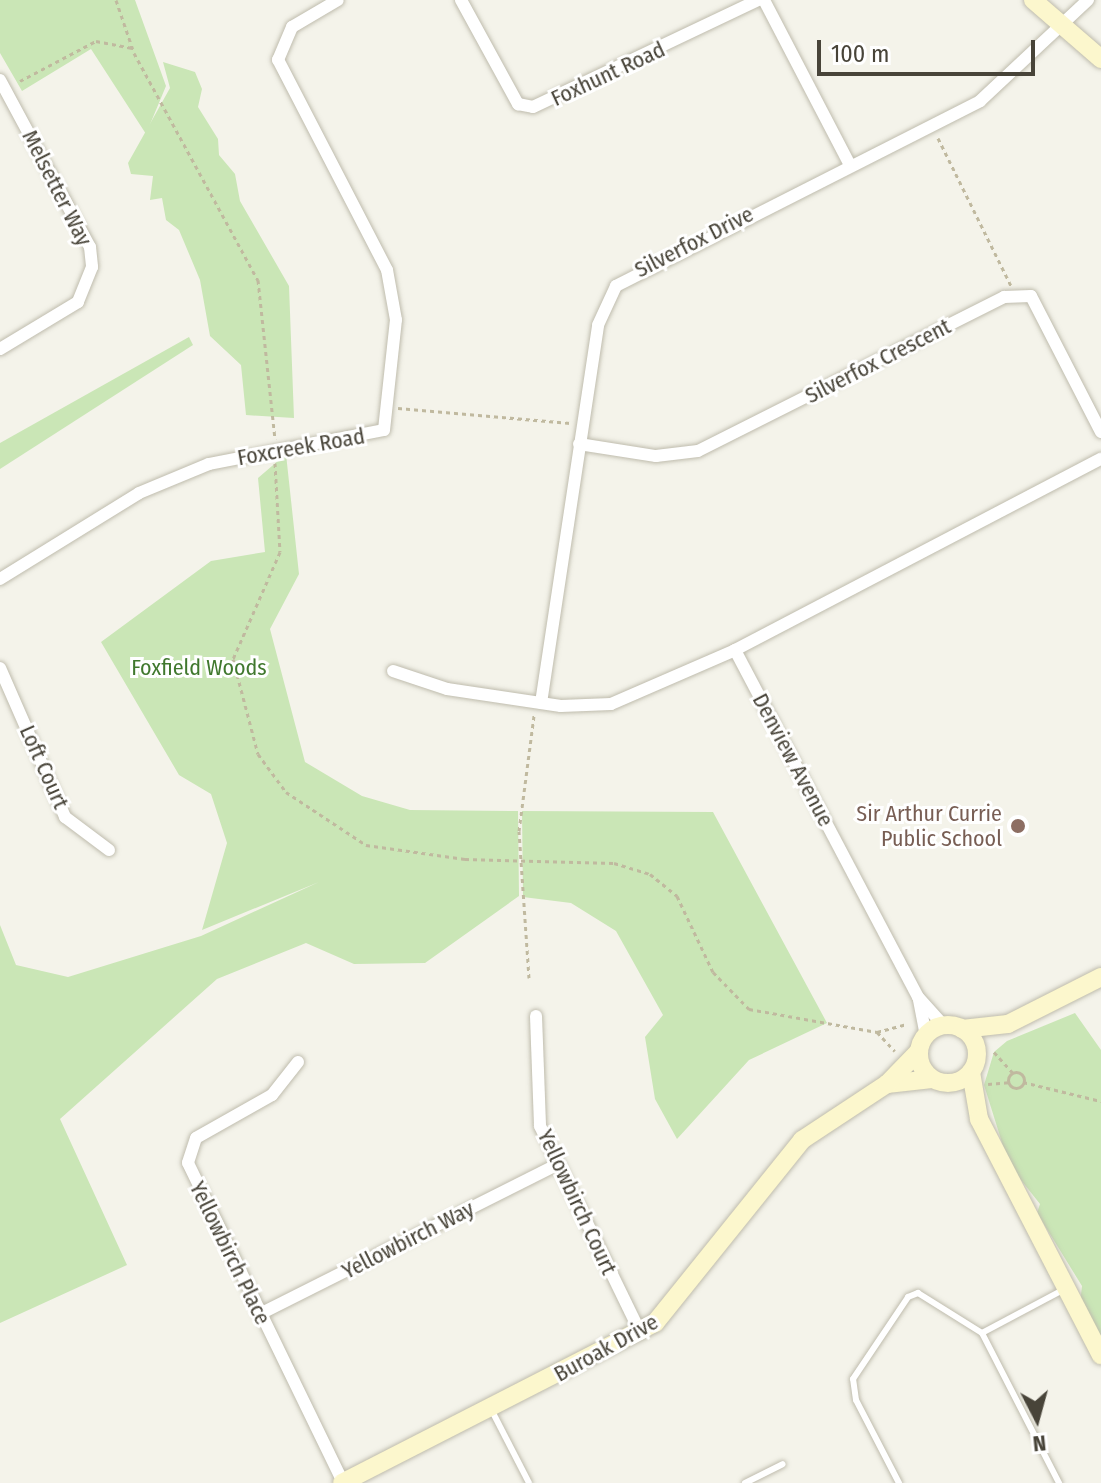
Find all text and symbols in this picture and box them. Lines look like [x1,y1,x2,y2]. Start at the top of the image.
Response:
scale bar [821,24,1039,74]
street label: Foxhunt Road [547,36,669,112]
text: 100 m [831,40,889,68]
street label: Melsetter Way [17,126,97,250]
street label: Silverfox Drive [630,201,758,283]
street label: Silverfox Crescent [801,313,955,409]
street label: Foxcreek Road [235,423,367,471]
park label: Foxfield Woods [131,655,267,681]
street label: Denview Avenue [747,689,839,831]
street label: Loft Court [14,721,74,813]
place label: Sir Arthur Currie Public School [856,800,1002,852]
marker: Sir Arthur Currie Public School [1009,817,1027,835]
street label: Yellowbirch Court [532,1125,622,1279]
street label: Yellowbirch Place [184,1177,276,1329]
street label: Yellowbirch Way [338,1195,478,1285]
street label: Buroak Drive [549,1309,663,1387]
north arrow [997,1379,1077,1459]
text: N [1032,1429,1048,1457]

